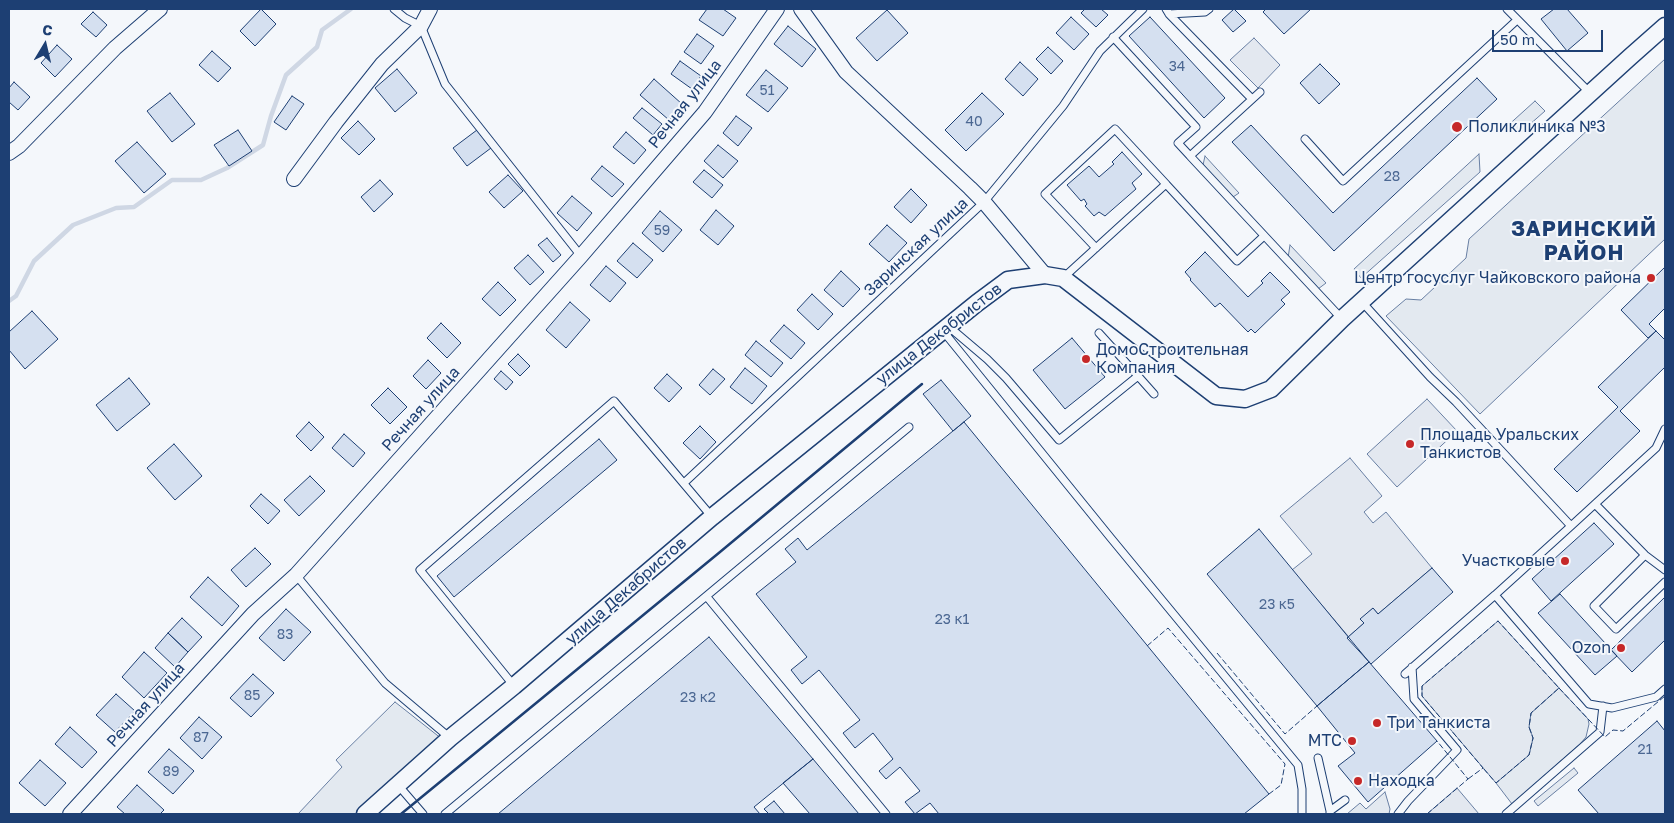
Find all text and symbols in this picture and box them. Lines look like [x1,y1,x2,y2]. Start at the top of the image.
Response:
north arrow [20,20,70,70]
scale bar [1494,20,1605,52]
text: С [41,21,54,39]
text: 50 m [1500,30,1535,48]
street label: Речная улица [644,56,726,152]
house number: 34 [1169,59,1185,75]
house number: 51 [760,83,774,99]
house number: 40 [965,114,983,130]
place label: Поликлиника №3 [1468,117,1606,137]
marker: Поликлиника №3 [1450,120,1464,134]
house number: 28 [1384,169,1400,185]
street label: Заринская улица [860,194,972,300]
district label: ЗАРИНСКИЙ РАЙОН [1510,216,1658,266]
house number: 59 [654,223,670,239]
place label: Центр госуслуг Чайковского района [1354,268,1641,288]
marker: Центр госуслуг Чайковского района [1645,272,1657,284]
street label: улица Декабристов [872,279,1006,389]
place label: ДомоСтроительная Компания [1096,340,1249,378]
marker: ДомоСтроительная Компания [1080,353,1092,365]
street label: Речная улица [378,363,464,455]
place label: Площадь Уральских Танкистов [1420,425,1579,463]
marker: Площадь Уральских Танкистов [1404,438,1416,450]
street label: улица Декабристов [562,533,690,649]
place label: Участковые [1462,551,1555,571]
marker: Участковые [1559,555,1571,567]
house number: 23 к5 [1259,597,1295,613]
house number: 23 к1 [935,612,969,628]
house number: 83 [277,627,293,643]
place label: Ozon [1572,638,1611,658]
marker: Ozon [1615,642,1627,654]
street label: Речная улица [103,659,189,751]
house number: 85 [244,688,260,704]
house number: 23 к2 [680,690,716,706]
place label: Три Танкиста [1387,713,1491,733]
marker: Три Танкиста [1371,717,1383,729]
house number: 87 [193,730,209,746]
place label: МТС [1308,731,1342,751]
marker: МТС [1346,735,1358,747]
house number: 21 [1638,742,1652,758]
house number: 89 [162,764,180,780]
place label: Находка [1368,771,1435,791]
marker: Находка [1352,775,1364,787]

